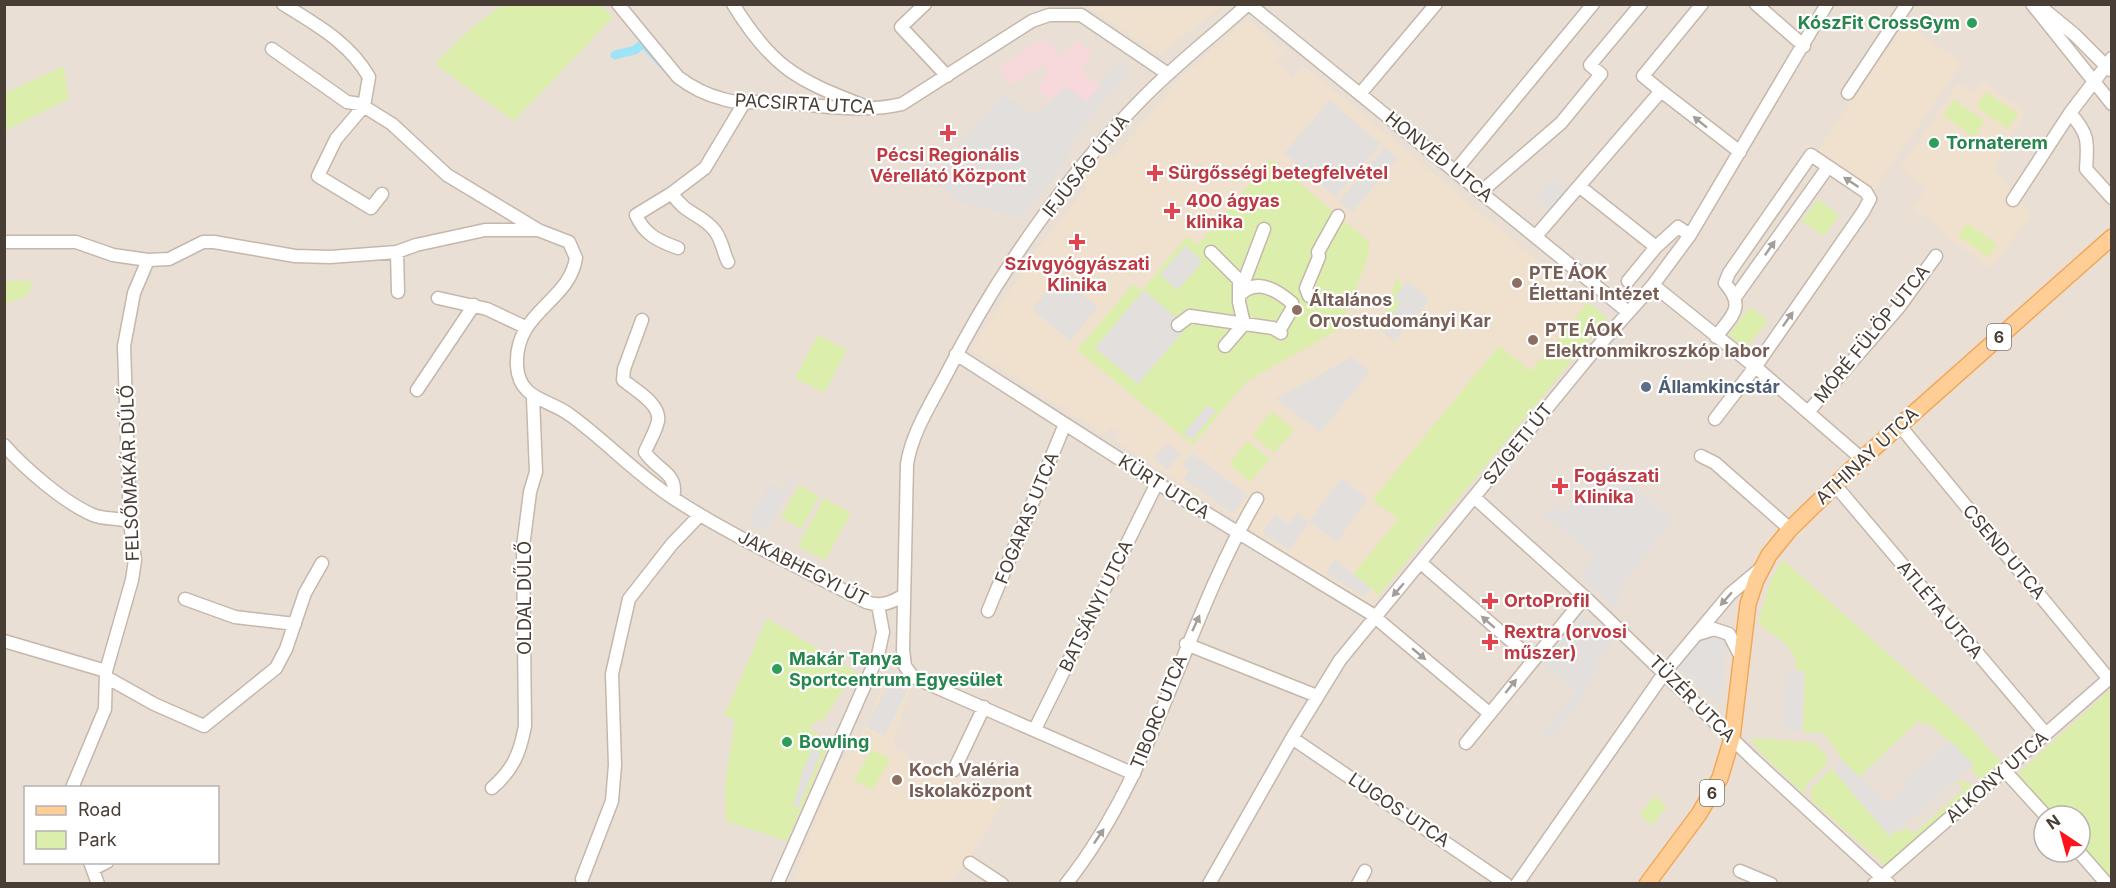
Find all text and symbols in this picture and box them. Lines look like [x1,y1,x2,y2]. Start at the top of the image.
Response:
place label: KószFit CrossGym [1798,12,1960,33]
marker: KószFit CrossGym [1965,16,1979,30]
street label: PACSIRTA UTCA [734,89,876,118]
street label: HONVÉD UTCA [1382,106,1498,206]
street label: IFJÚSÁG ÚTJA [1037,110,1133,221]
one-way arrow [1692,117,1707,129]
marker: Pécsi Regionális Vérellátó Központ [939,124,957,142]
place label: Tornaterem [1946,132,2048,153]
marker: Tornaterem [1927,136,1941,150]
place label: Pécsi Regionális Vérellátó Központ [870,144,1026,186]
place label: Sürgősségi betegfelvétel [1168,162,1388,183]
marker: Sürgősségi betegfelvétel [1146,164,1164,182]
one-way arrow [1843,176,1859,188]
place label: 400 ágyas klinika [1186,190,1280,232]
marker: 400 ágyas klinika [1163,202,1181,220]
marker: Szívgyógyászati Klinika [1068,233,1086,251]
one-way arrow [1764,241,1776,257]
place label: Szívgyógyászati Klinika [1004,253,1150,295]
street label: MÓRÉ FÜLÖP UTCA [1809,260,1934,407]
place label: PTE ÁOK Élettani Intézet [1529,262,1660,304]
marker: PTE ÁOK Élettani Intézet [1510,276,1524,290]
place label: Általános Orvostudományi Kar [1309,289,1491,331]
marker: Általános Orvostudományi Kar [1290,303,1304,317]
one-way arrow [1782,311,1793,327]
place label: PTE ÁOK Elektronmikroszkóp labor [1545,319,1770,361]
road number: 6 [1987,324,2011,350]
marker: PTE ÁOK Elektronmikroszkóp labor [1526,333,1540,347]
place label: Államkincstár [1658,376,1780,397]
marker: Államkincstár [1639,380,1653,394]
street label: FELSŐMAKÁR DŰLŐ [115,384,143,562]
street label: SZIGETI ÚT [1478,398,1557,489]
street label: ATHINAY UTCA [1811,403,1922,508]
street label: FOGARAS UTCA [991,449,1063,587]
street label: KÜRT UTCA [1115,449,1214,523]
place label: Fogászati Klinika [1574,465,1659,507]
marker: Fogászati Klinika [1551,477,1569,495]
street label: CSEND UTCA [1959,500,2050,603]
street label: JAKABHEGYI ÚT [735,525,872,609]
street label: BATSÁNYI UTCA [1054,536,1136,675]
street label: OLDAL DŰLŐ [513,541,535,655]
street label: ATLÉTA UTCA [1894,556,1988,663]
one-way arrow [1391,582,1404,598]
place label: OrtoProfil [1504,590,1590,611]
one-way arrow [1720,591,1733,607]
marker: OrtoProfil [1481,592,1499,610]
one-way arrow [1191,613,1201,631]
one-way arrow [1480,615,1496,628]
place label: Rextra (orvosi műszer) [1504,621,1627,663]
marker: Rextra (orvosi műszer) [1481,633,1499,651]
one-way arrow [1411,647,1427,660]
place label: Makár Tanya Sportcentrum Egyesület [789,648,1003,690]
street label: TÜZÉR UTCA [1645,650,1741,746]
street label: TIBORC UTCA [1126,652,1191,772]
marker: Makár Tanya Sportcentrum Egyesület [770,662,784,676]
one-way arrow [1504,678,1517,694]
street label: ALKONY UTCA [1941,727,2053,827]
place label: Bowling [799,731,869,752]
marker: Bowling [780,735,794,749]
place label: Koch Valéria Iskolaközpont [909,759,1032,801]
street label: LUGOS UTCA [1345,768,1454,851]
marker: Koch Valéria Iskolaközpont [890,773,904,787]
road number: 6 [1700,780,1724,806]
legend [24,786,219,864]
text: Road [78,799,121,820]
north arrow [2032,804,2092,864]
one-way arrow [1093,828,1105,844]
text: Park [78,829,117,850]

